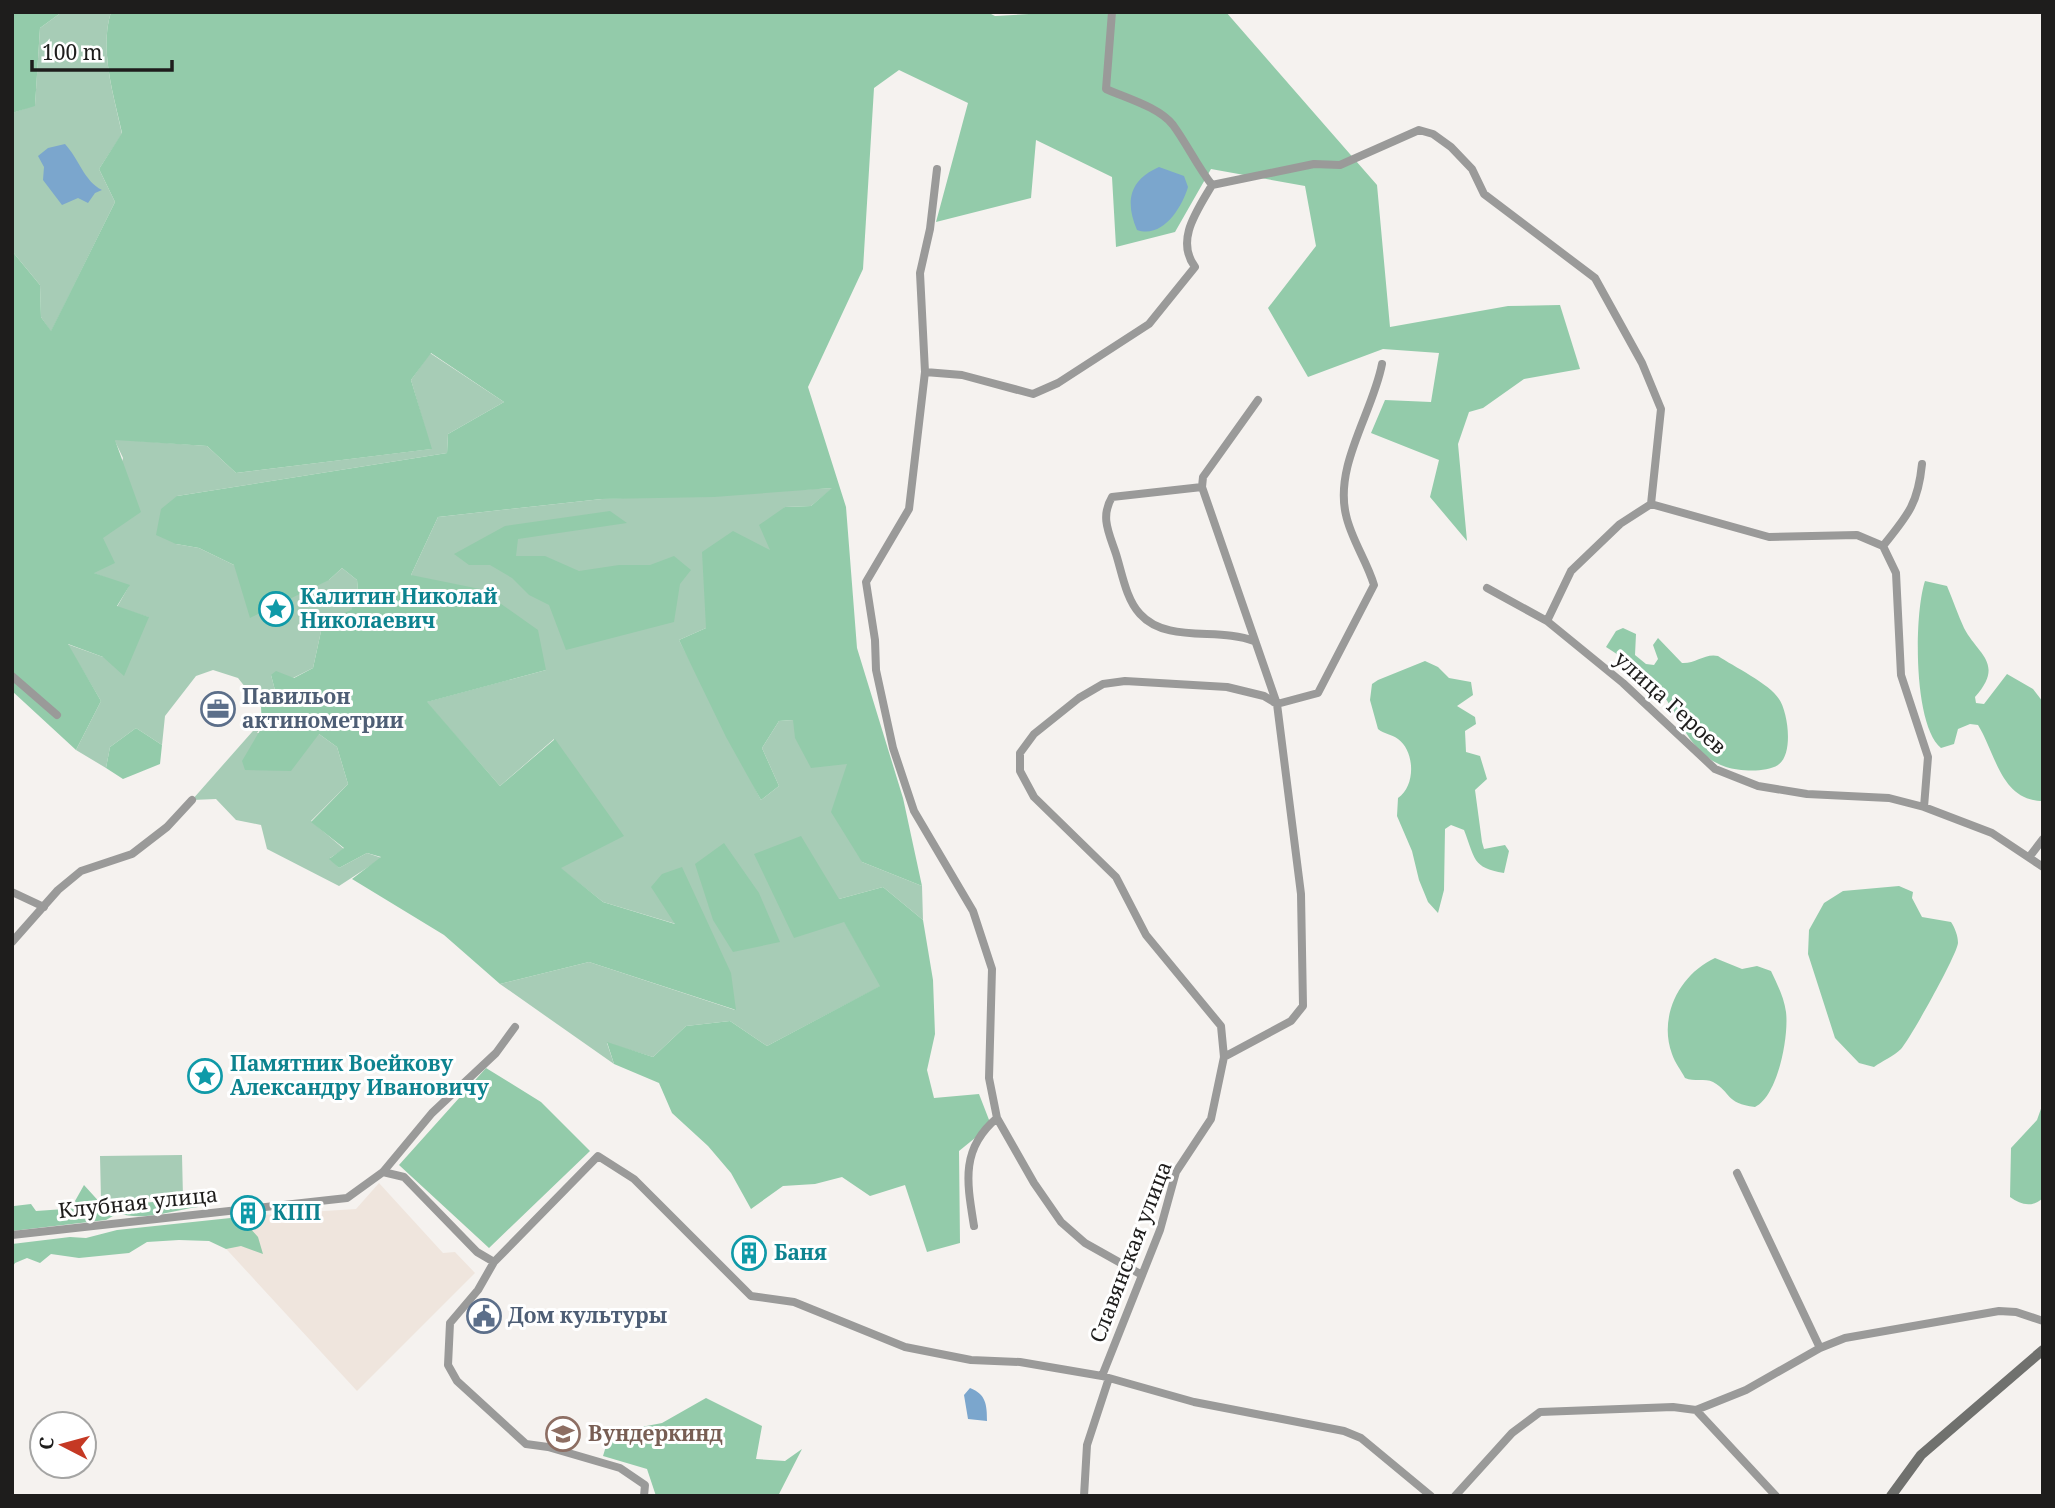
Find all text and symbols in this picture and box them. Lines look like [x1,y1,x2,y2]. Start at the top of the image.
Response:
scale bar [32,28,172,72]
text: 100 m [42,38,103,66]
place label: Калитин Николай Николаевич [300,582,498,634]
place icon: Калитин Николай Николаевич [257,590,295,628]
street label: улица Героев [1609,644,1733,760]
place label: Павильон актинометрии [242,682,404,734]
office icon: Павильон актинометрии [199,690,237,728]
place label: Памятник Воейкову Александру Ивановичу [230,1049,489,1101]
place icon: Памятник Воейкову Александру Ивановичу [186,1057,224,1095]
street label: Славянская улица [1083,1157,1178,1346]
street label: Клубная улица [57,1180,219,1224]
building icon: КПП [229,1194,267,1232]
place label: КПП [272,1198,321,1226]
building icon: Баня [730,1234,768,1272]
place label: Баня [774,1238,827,1266]
public building icon: Дом культуры [465,1297,503,1335]
place label: Дом культуры [508,1301,668,1329]
north arrow [28,1410,98,1480]
school or university icon: Вундеркинд [544,1415,582,1453]
place label: Вундеркинд [588,1419,723,1447]
text: С [33,1436,60,1451]

